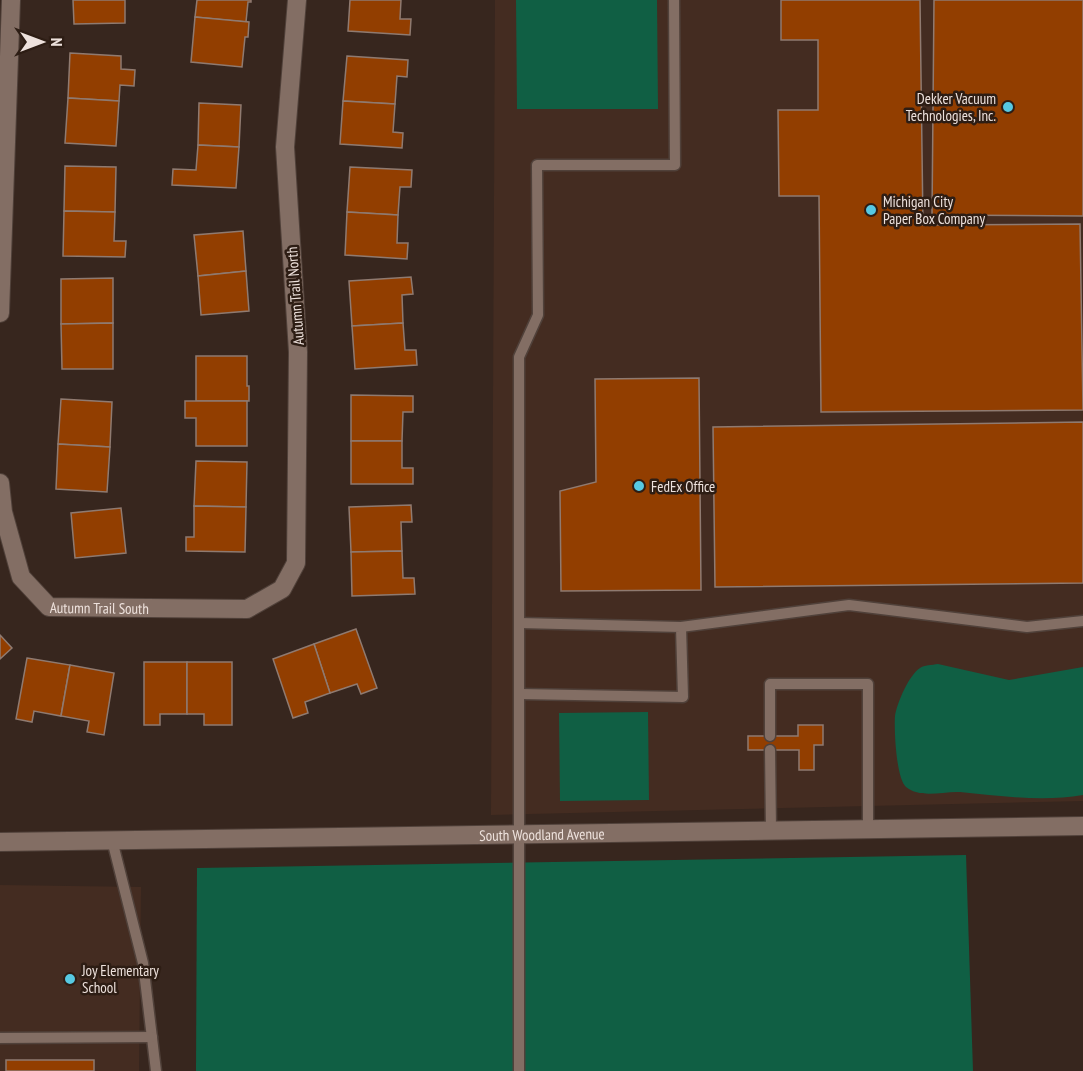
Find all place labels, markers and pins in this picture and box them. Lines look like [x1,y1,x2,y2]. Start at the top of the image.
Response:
place label: Dekker Vacuum Technologies, Inc. [906,89,996,125]
marker: Dekker Vacuum Technologies, Inc. [1001,100,1015,114]
place label: Michigan City Paper Box Company [883,192,985,228]
marker: Michigan City Paper Box Company [864,203,878,217]
place label: FedEx Office [651,477,715,496]
marker: FedEx Office [632,479,646,493]
place label: Joy Elementary School [81,961,159,997]
marker: Joy Elementary School [63,972,77,986]

